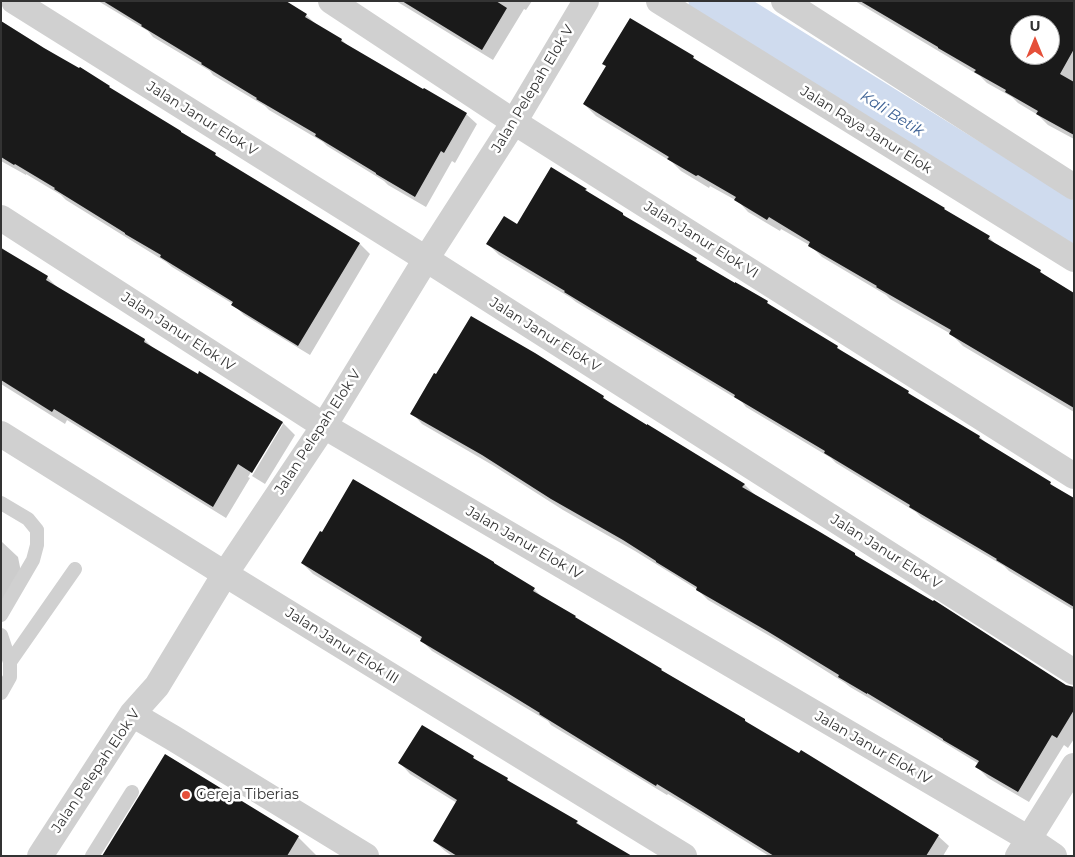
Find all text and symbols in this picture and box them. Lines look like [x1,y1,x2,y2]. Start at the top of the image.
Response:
north arrow [1010,15,1060,65]
text: U [1029,17,1041,35]
street label: Jalan Pelepah Elok V [488,22,578,156]
street label: Jalan Janur Elok V [143,78,261,160]
street label: Jalan Raya Janur Elok [797,83,935,177]
water label: Kali Betik [857,87,927,141]
street label: Jalan Janur Elok VI [641,198,761,282]
street label: Jalan Janur Elok IV [118,289,238,375]
street label: Jalan Janur Elok V [486,294,604,376]
street label: Jalan Pelepah Elok V [271,366,365,498]
street label: Jalan Janur Elok IV [463,503,585,583]
street label: Jalan Janur Elok V [827,511,945,593]
street label: Jalan Janur Elok III [282,604,402,688]
street label: Jalan Pelepah Elok V [48,706,144,836]
street label: Jalan Janur Elok IV [812,708,934,788]
place label: Gereja Tiberias [196,787,299,803]
marker: Gereja Tiberias [180,789,192,801]

